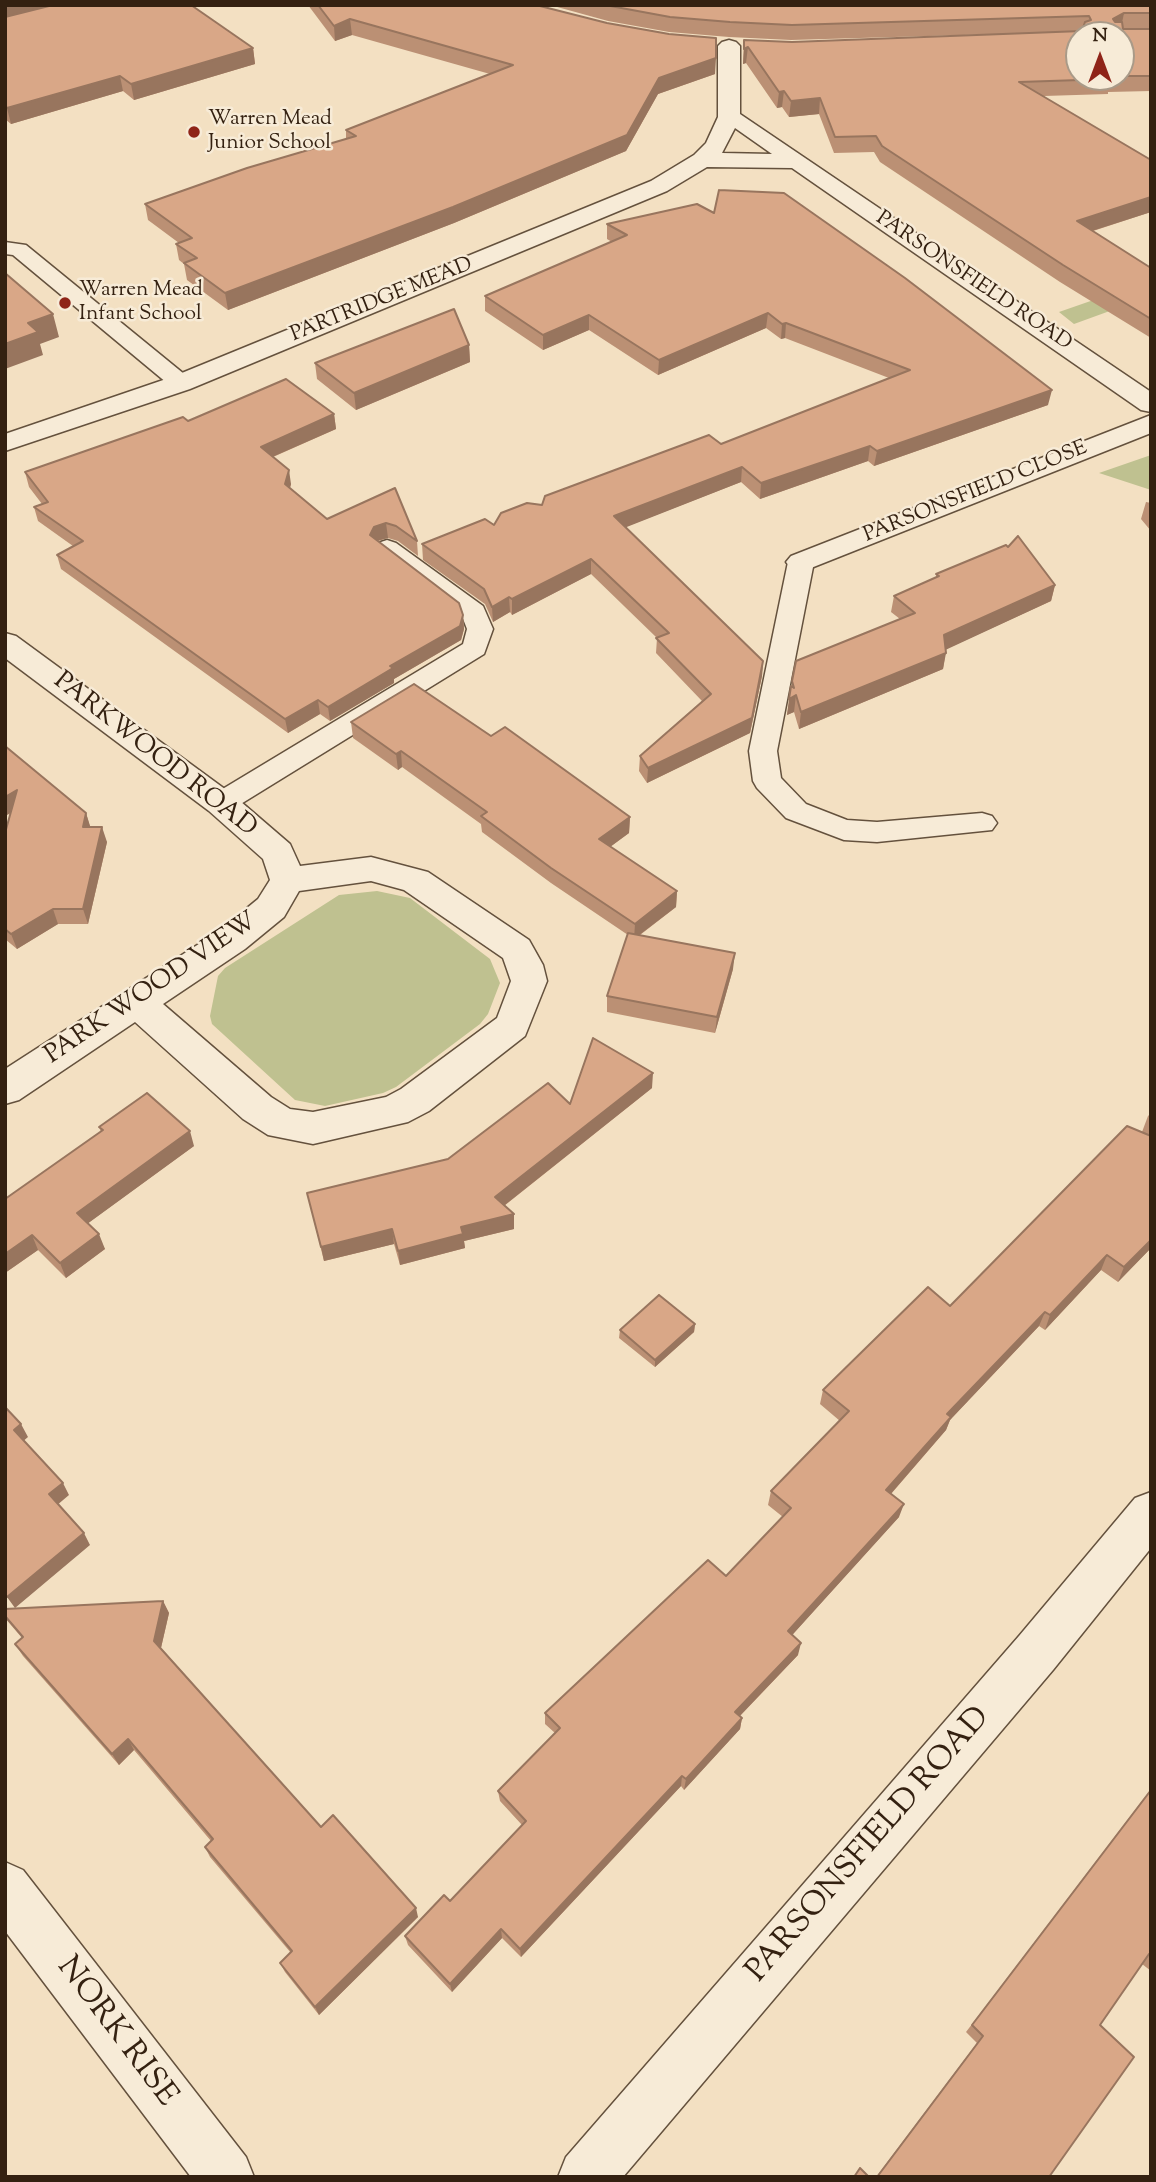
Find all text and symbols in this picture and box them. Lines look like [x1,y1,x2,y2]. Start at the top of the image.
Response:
north arrow [1065,21,1135,91]
text: N [1092,23,1108,50]
place label: Warren Mead Junior School [208,107,332,157]
marker: Warren Mead Junior School [186,124,202,140]
street label: PARSONSFIELD ROAD [870,207,1076,357]
street label: PARTRIDGE MEAD [288,253,476,349]
place label: Warren Mead Infant School [79,278,203,328]
marker: Warren Mead Infant School [57,295,73,311]
street label: PARSONSFIELD CLOSE [861,437,1091,549]
street label: PARKWOOD ROAD [46,667,262,845]
street label: PARK WOOD VIEW [40,907,264,1073]
street label: PARSONSFIELD ROAD [740,1701,1000,1991]
street label: NORK RISE [46,1951,184,2115]

